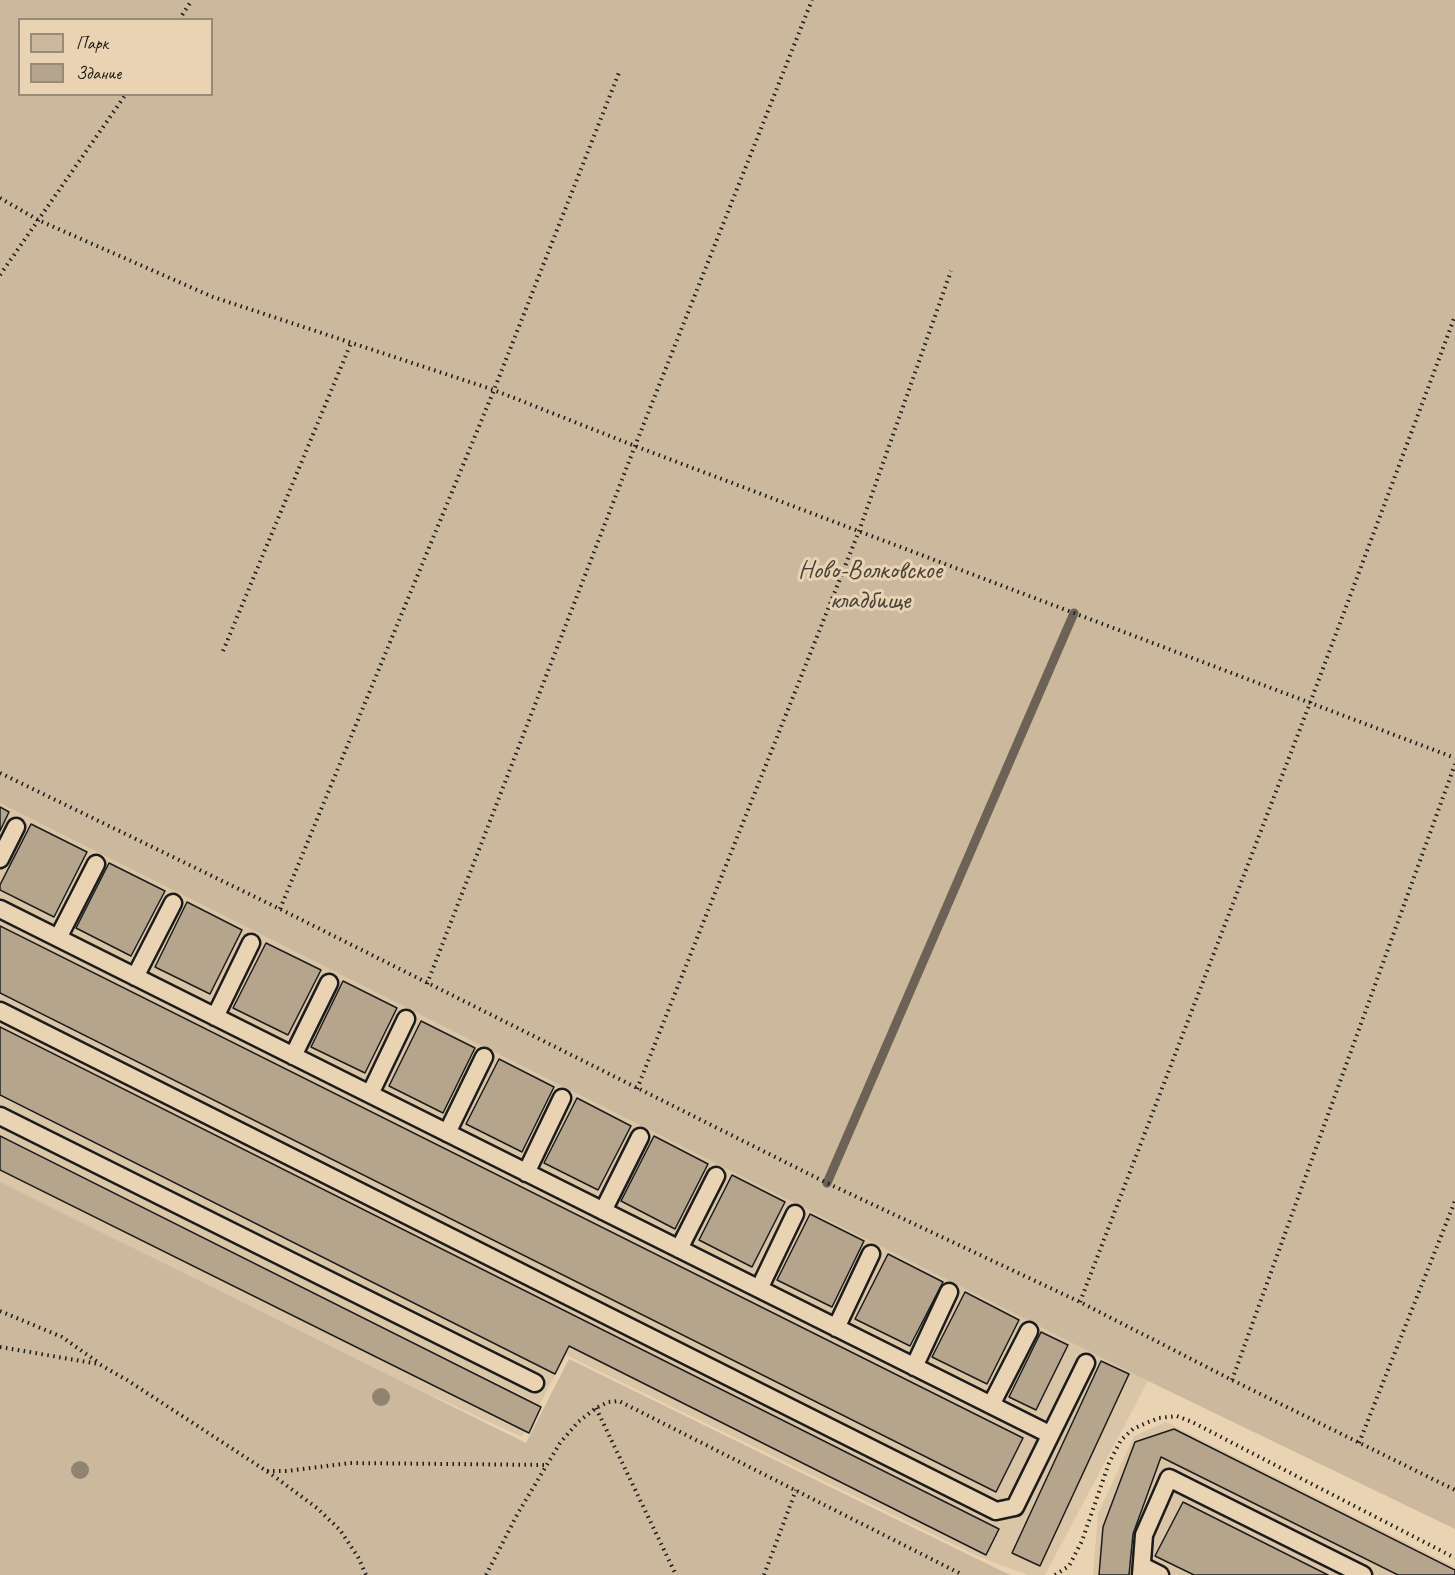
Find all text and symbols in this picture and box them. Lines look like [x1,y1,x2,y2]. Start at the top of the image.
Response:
legend [18,18,213,96]
text: Парк [76,32,108,54]
text: Здание [76,62,121,84]
park label: Ново-Волковское кладбище [798,555,942,616]

